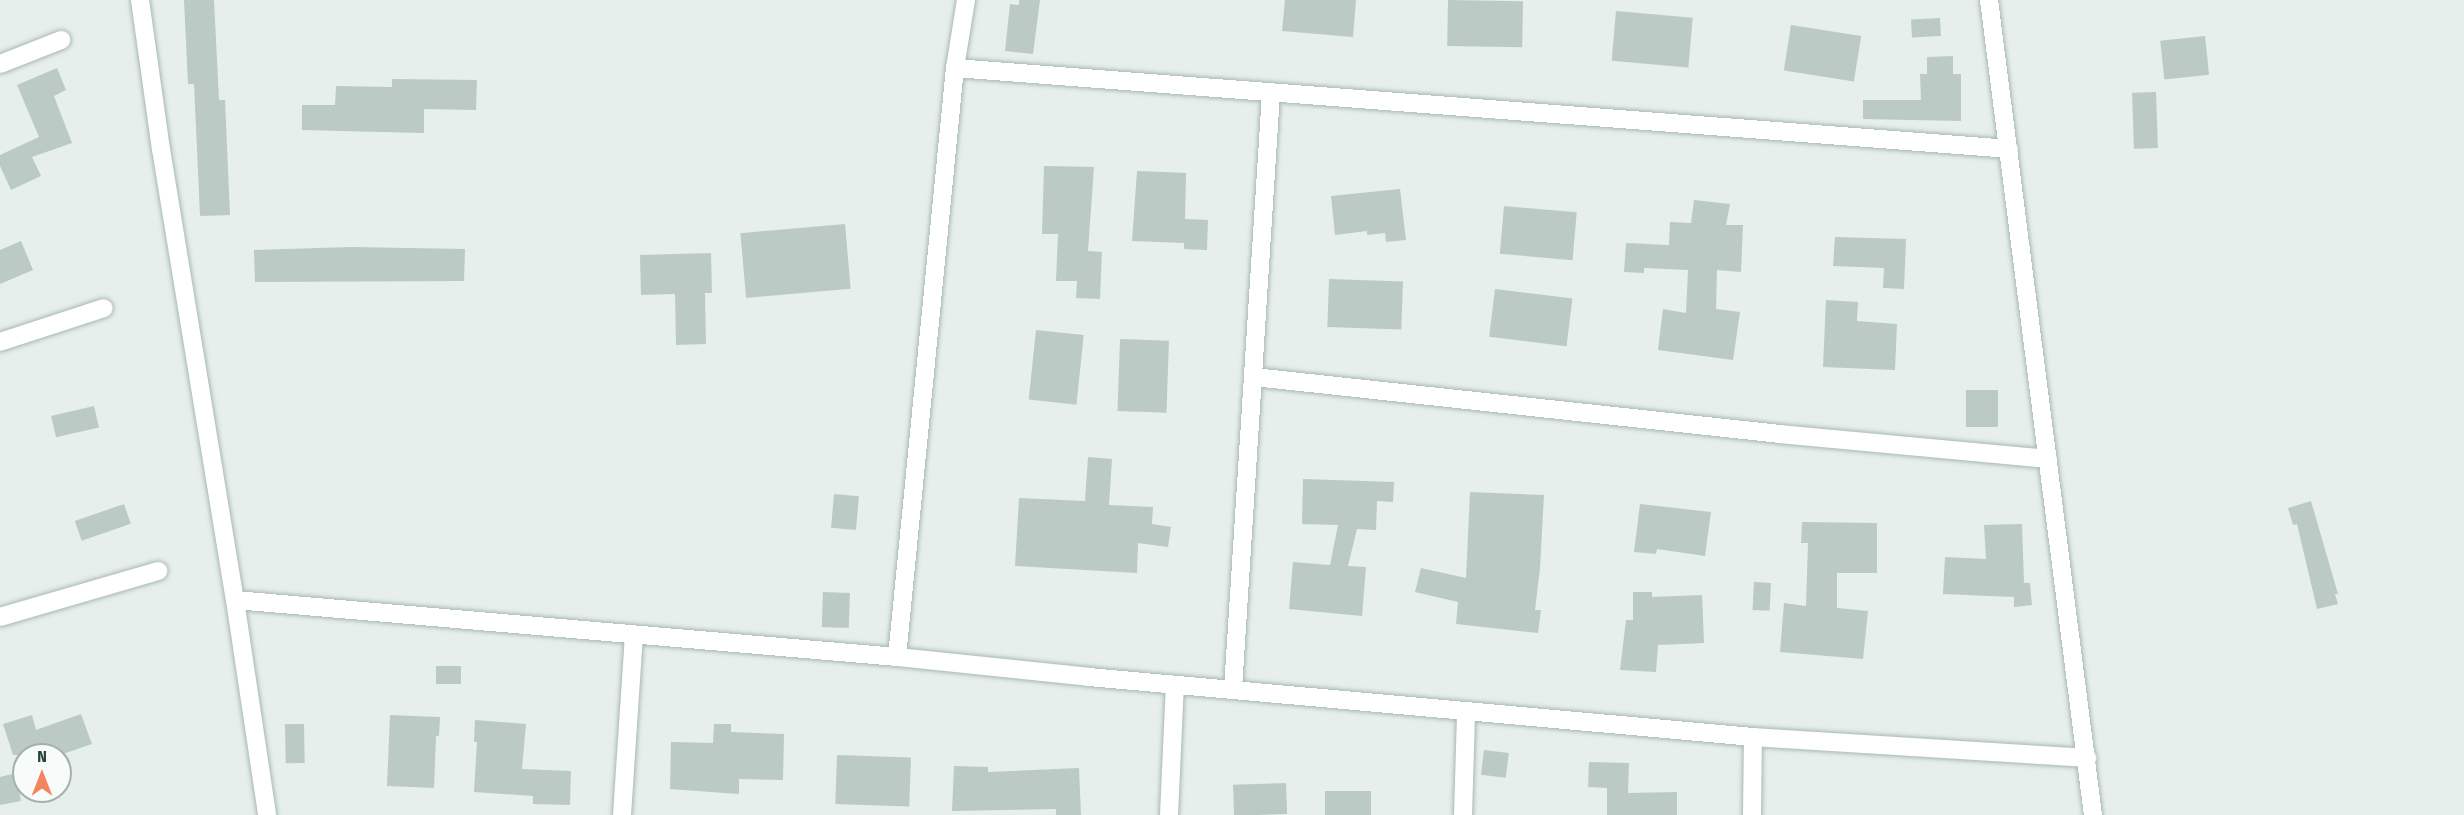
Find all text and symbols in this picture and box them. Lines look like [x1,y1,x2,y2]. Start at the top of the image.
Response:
north arrow [12,743,72,803]
text: N [37,747,47,766]

